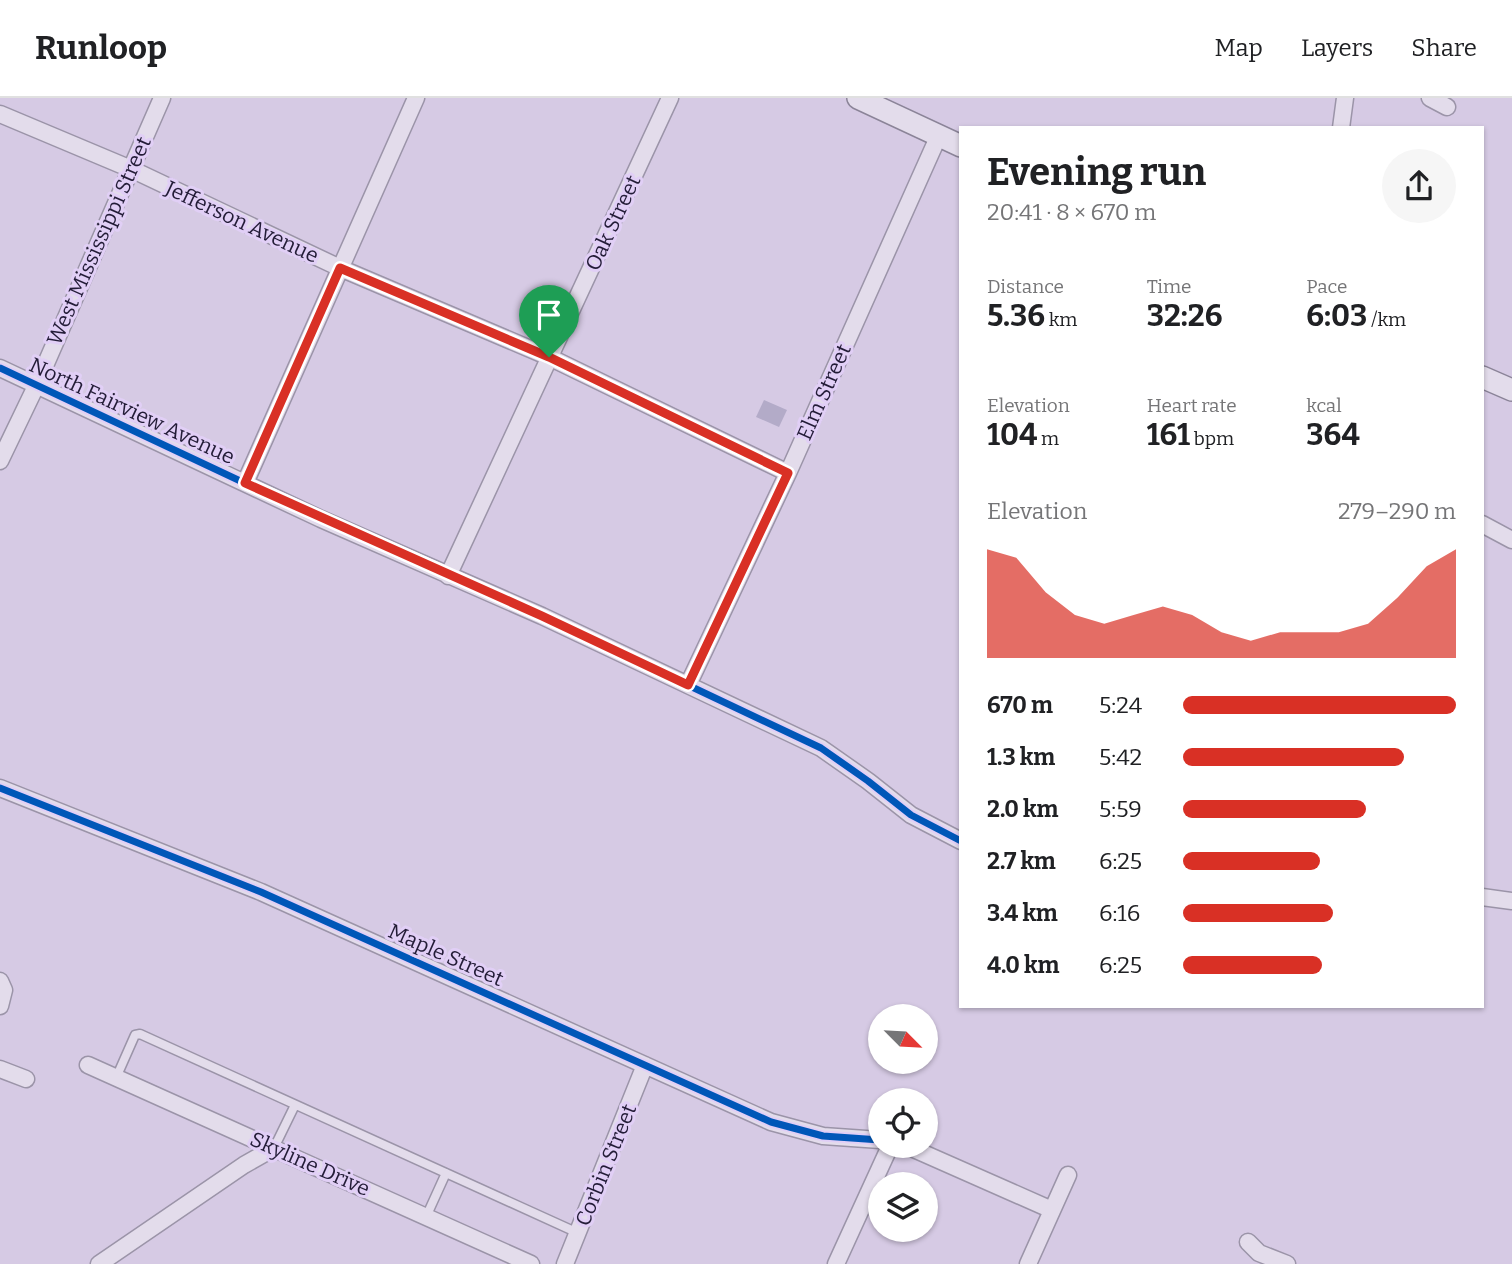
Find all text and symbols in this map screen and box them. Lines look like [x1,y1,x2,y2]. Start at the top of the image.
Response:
text: Runloop [35,28,167,68]
text: Map [1215,34,1263,62]
text: Layers [1301,34,1373,62]
text: Share [1411,34,1477,62]
street label: West Mississippi Street [41,132,157,349]
text: Evening run [987,149,1206,195]
button: share [1382,149,1456,223]
street label: Oak Street [580,171,647,275]
street label: Jefferson Avenue [160,175,323,269]
text: 20:41 · 8 × 670 m [987,198,1156,226]
text: Distance [987,275,1064,298]
text: Time [1147,275,1192,298]
text: Pace [1306,275,1347,298]
pin [519,285,579,357]
icon: arrive [530,296,568,334]
text: 5.36 [987,298,1045,334]
text: 32:26 [1147,298,1222,334]
text: 6:03 [1306,298,1367,334]
text: km [1045,308,1077,331]
text: /km [1367,308,1406,331]
street label: Elm Street [791,339,857,444]
street label: North Fairview Avenue [25,352,239,470]
text: Elevation [987,394,1070,417]
text: Heart rate [1147,394,1237,417]
text: kcal [1306,394,1342,417]
text: 104 [987,417,1037,453]
text: 161 [1147,417,1190,453]
text: 364 [1306,417,1360,453]
text: m [1037,427,1059,450]
text: bpm [1190,427,1234,450]
text: Elevation [987,497,1087,525]
text: 279–290 m [1338,497,1456,525]
text: 670 m [987,691,1053,719]
text: 5:24 [1099,691,1142,719]
text: 1.3 km [987,743,1055,771]
text: 5:42 [1099,743,1142,771]
text: 2.0 km [987,795,1058,823]
text: 5:59 [1099,795,1142,823]
text: 2.7 km [987,847,1056,875]
text: 6:25 [1099,847,1142,875]
text: 3.4 km [987,899,1058,927]
text: 6:16 [1099,899,1140,927]
street label: Maple Street [384,918,508,992]
text: 4.0 km [987,951,1059,979]
text: 6:25 [1099,951,1142,979]
north arrow [868,1004,938,1074]
map controls [868,1004,938,1242]
button: locate [868,1088,938,1158]
street label: Corbin Street [570,1100,642,1230]
street label: Skyline Drive [246,1126,374,1202]
button: layers [868,1172,938,1242]

